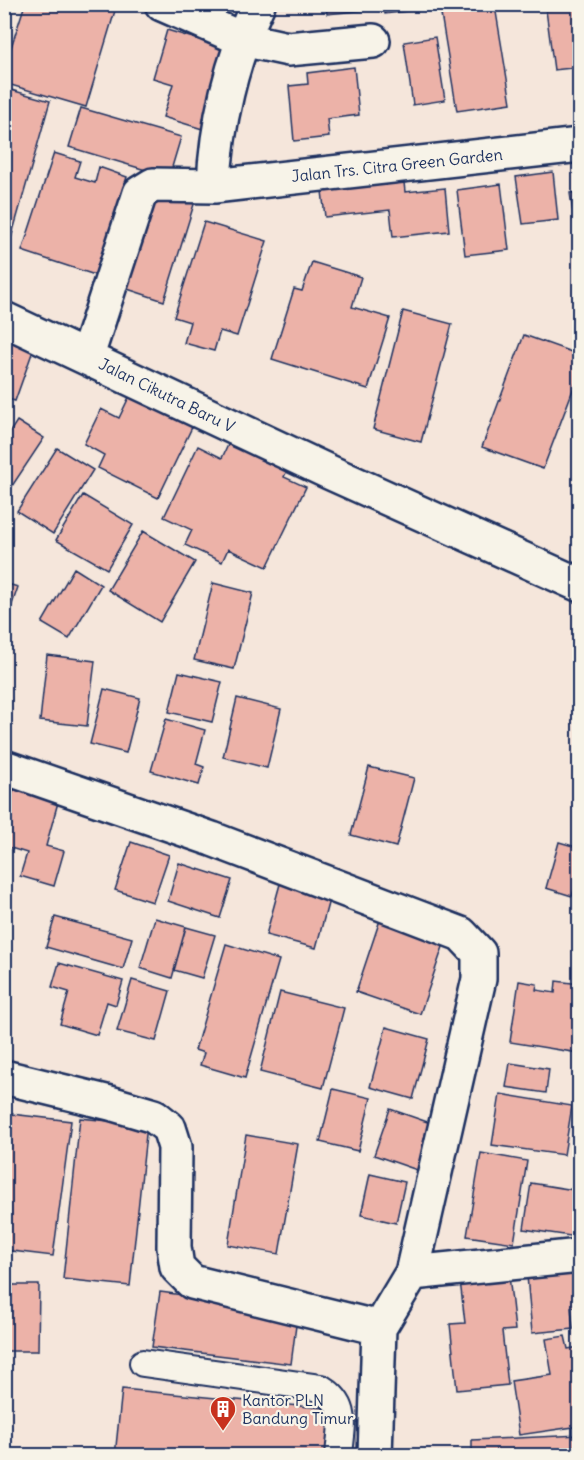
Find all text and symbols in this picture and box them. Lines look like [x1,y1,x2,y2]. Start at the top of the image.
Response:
street label: Jalan Trs. Citra Green Garden [290,144,504,186]
street label: Jalan Cikutra Baru V [96,353,238,437]
place label: Kantor PLN Bandung Timur [242,1390,354,1428]
building icon: Kantor PLN Bandung Timur [208,1394,238,1432]

